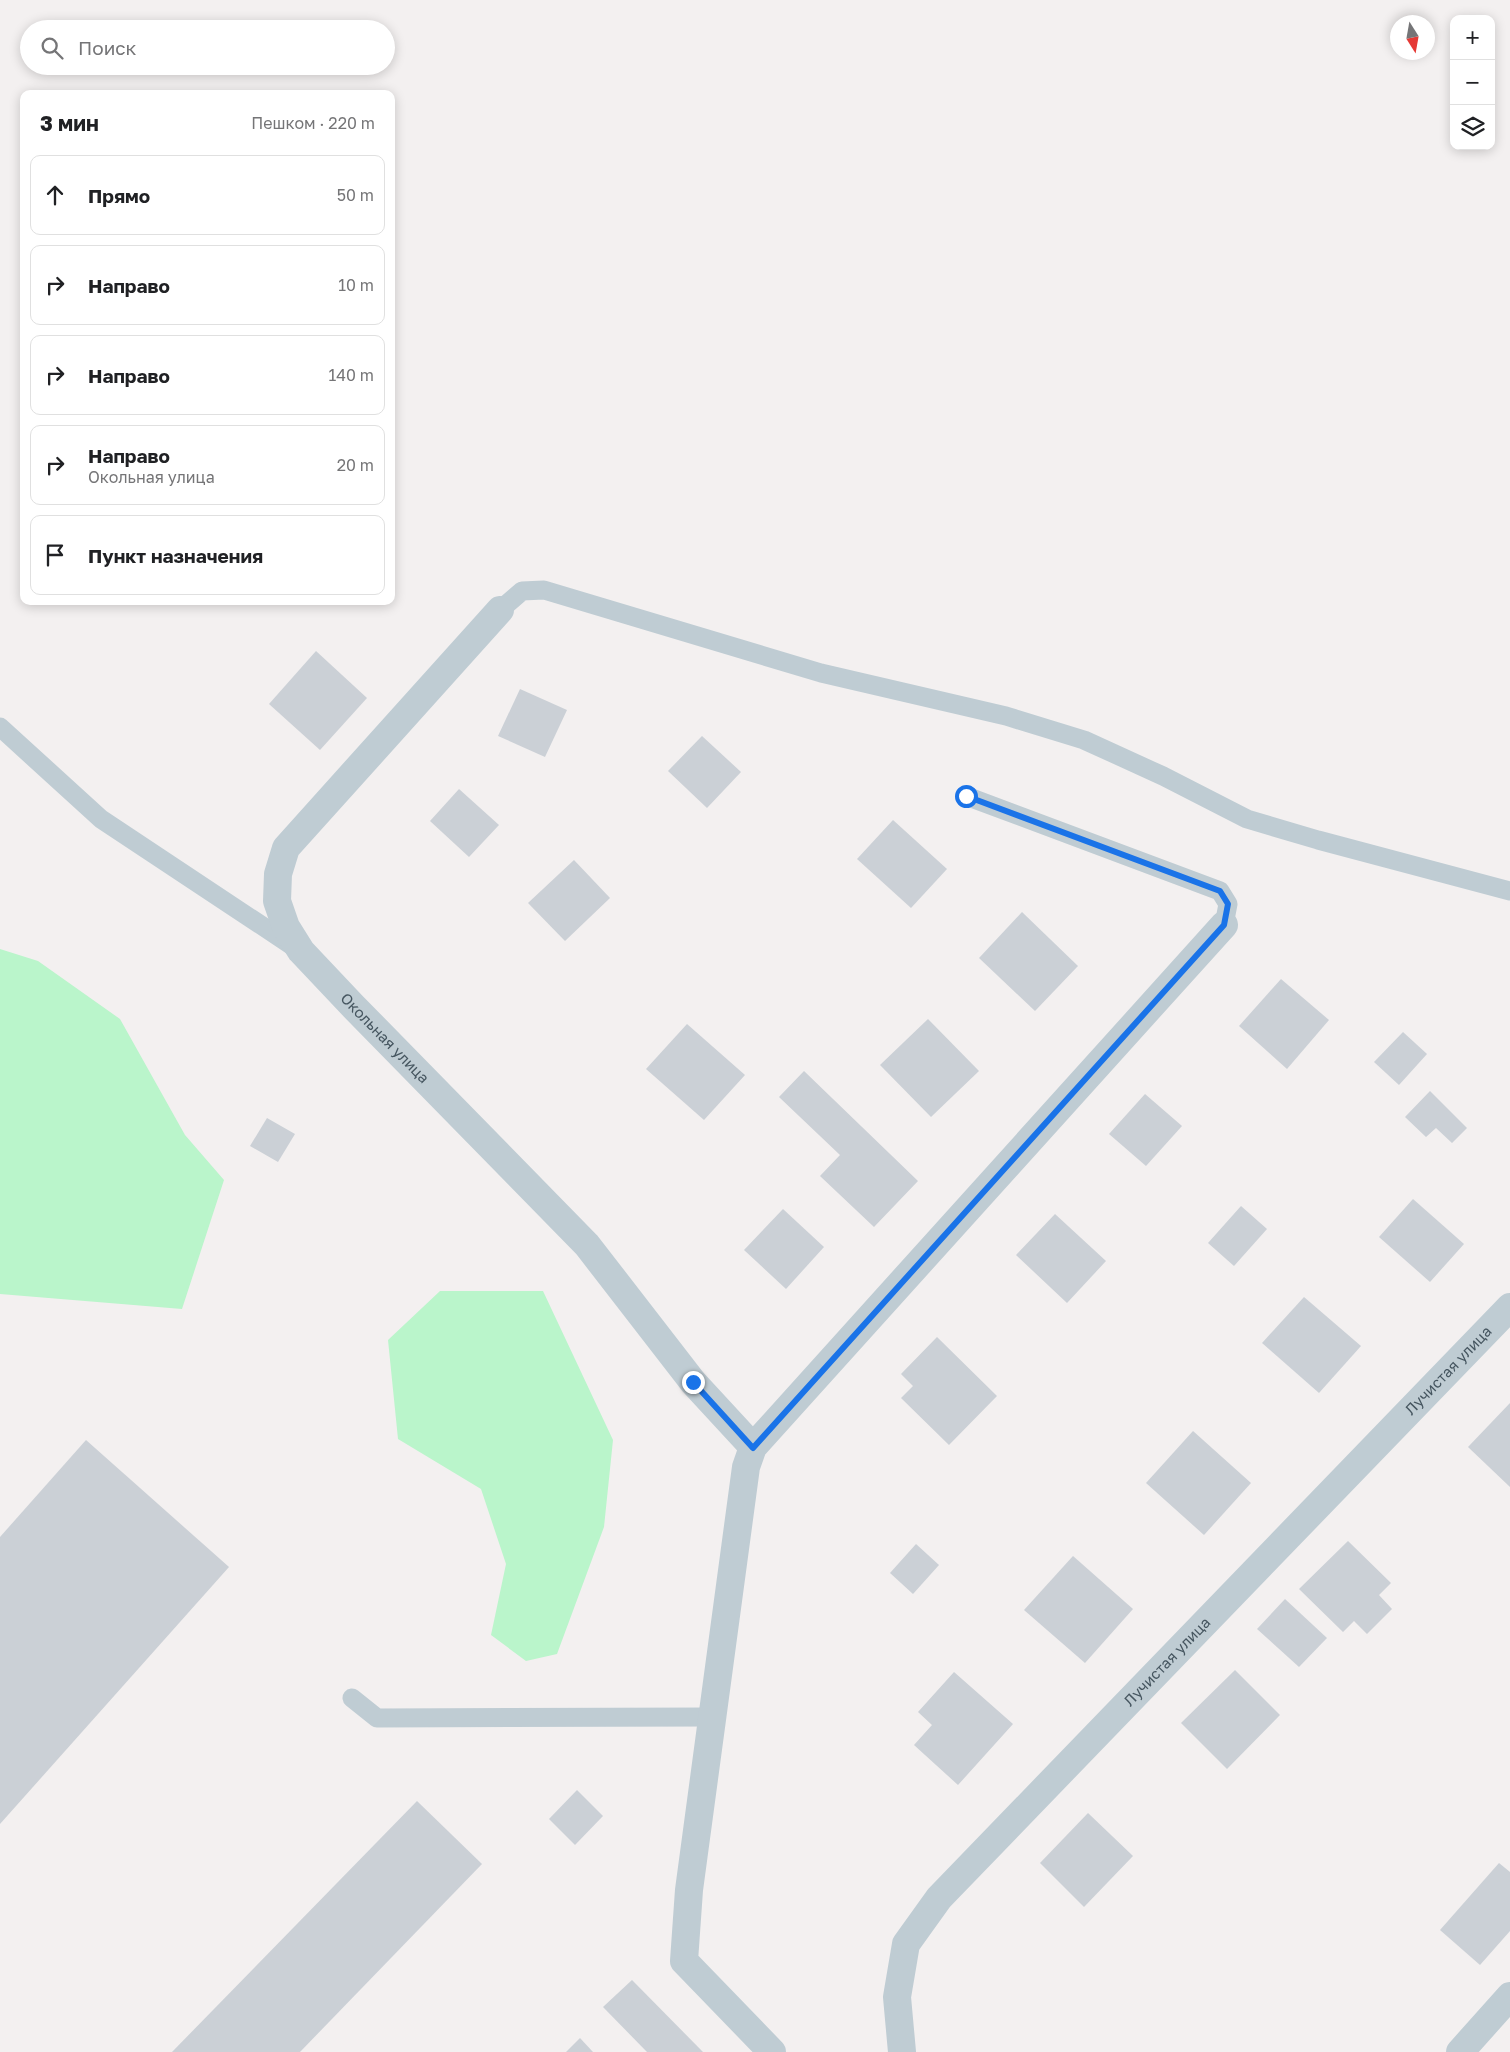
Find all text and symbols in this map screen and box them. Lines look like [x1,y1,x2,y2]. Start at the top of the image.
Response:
north arrow [1390,15,1435,60]
map controls [1450,15,1495,150]
button: + [1450,15,1495,60]
search box [20,20,395,75]
icon: search [38,34,66,62]
text: Поиск [78,36,137,59]
button: − [1450,60,1495,105]
button: layers [1450,105,1495,150]
text: 3 мин [40,110,99,136]
text: Пешком · 220 m [251,113,375,133]
icon: ahead [41,181,69,209]
text: Прямо [88,184,150,207]
text: 50 m [337,185,374,205]
icon: right [41,271,69,299]
text: Направо [88,274,170,297]
text: 10 m [338,275,374,295]
icon: right [41,361,69,389]
text: Направо [88,364,170,387]
text: 140 m [328,365,374,385]
text: Направо [88,444,170,467]
icon: right [41,451,69,479]
text: 20 m [337,455,374,475]
text: Окольная улица [88,467,215,487]
icon: arrive [41,541,69,569]
text: Пункт назначения [88,544,263,567]
route start [955,785,978,808]
street label: Окольная улица [337,989,433,1086]
street label: Лучистая улица [1401,1322,1495,1418]
route end [682,1371,705,1394]
street label: Лучистая улица [1119,1613,1214,1709]

